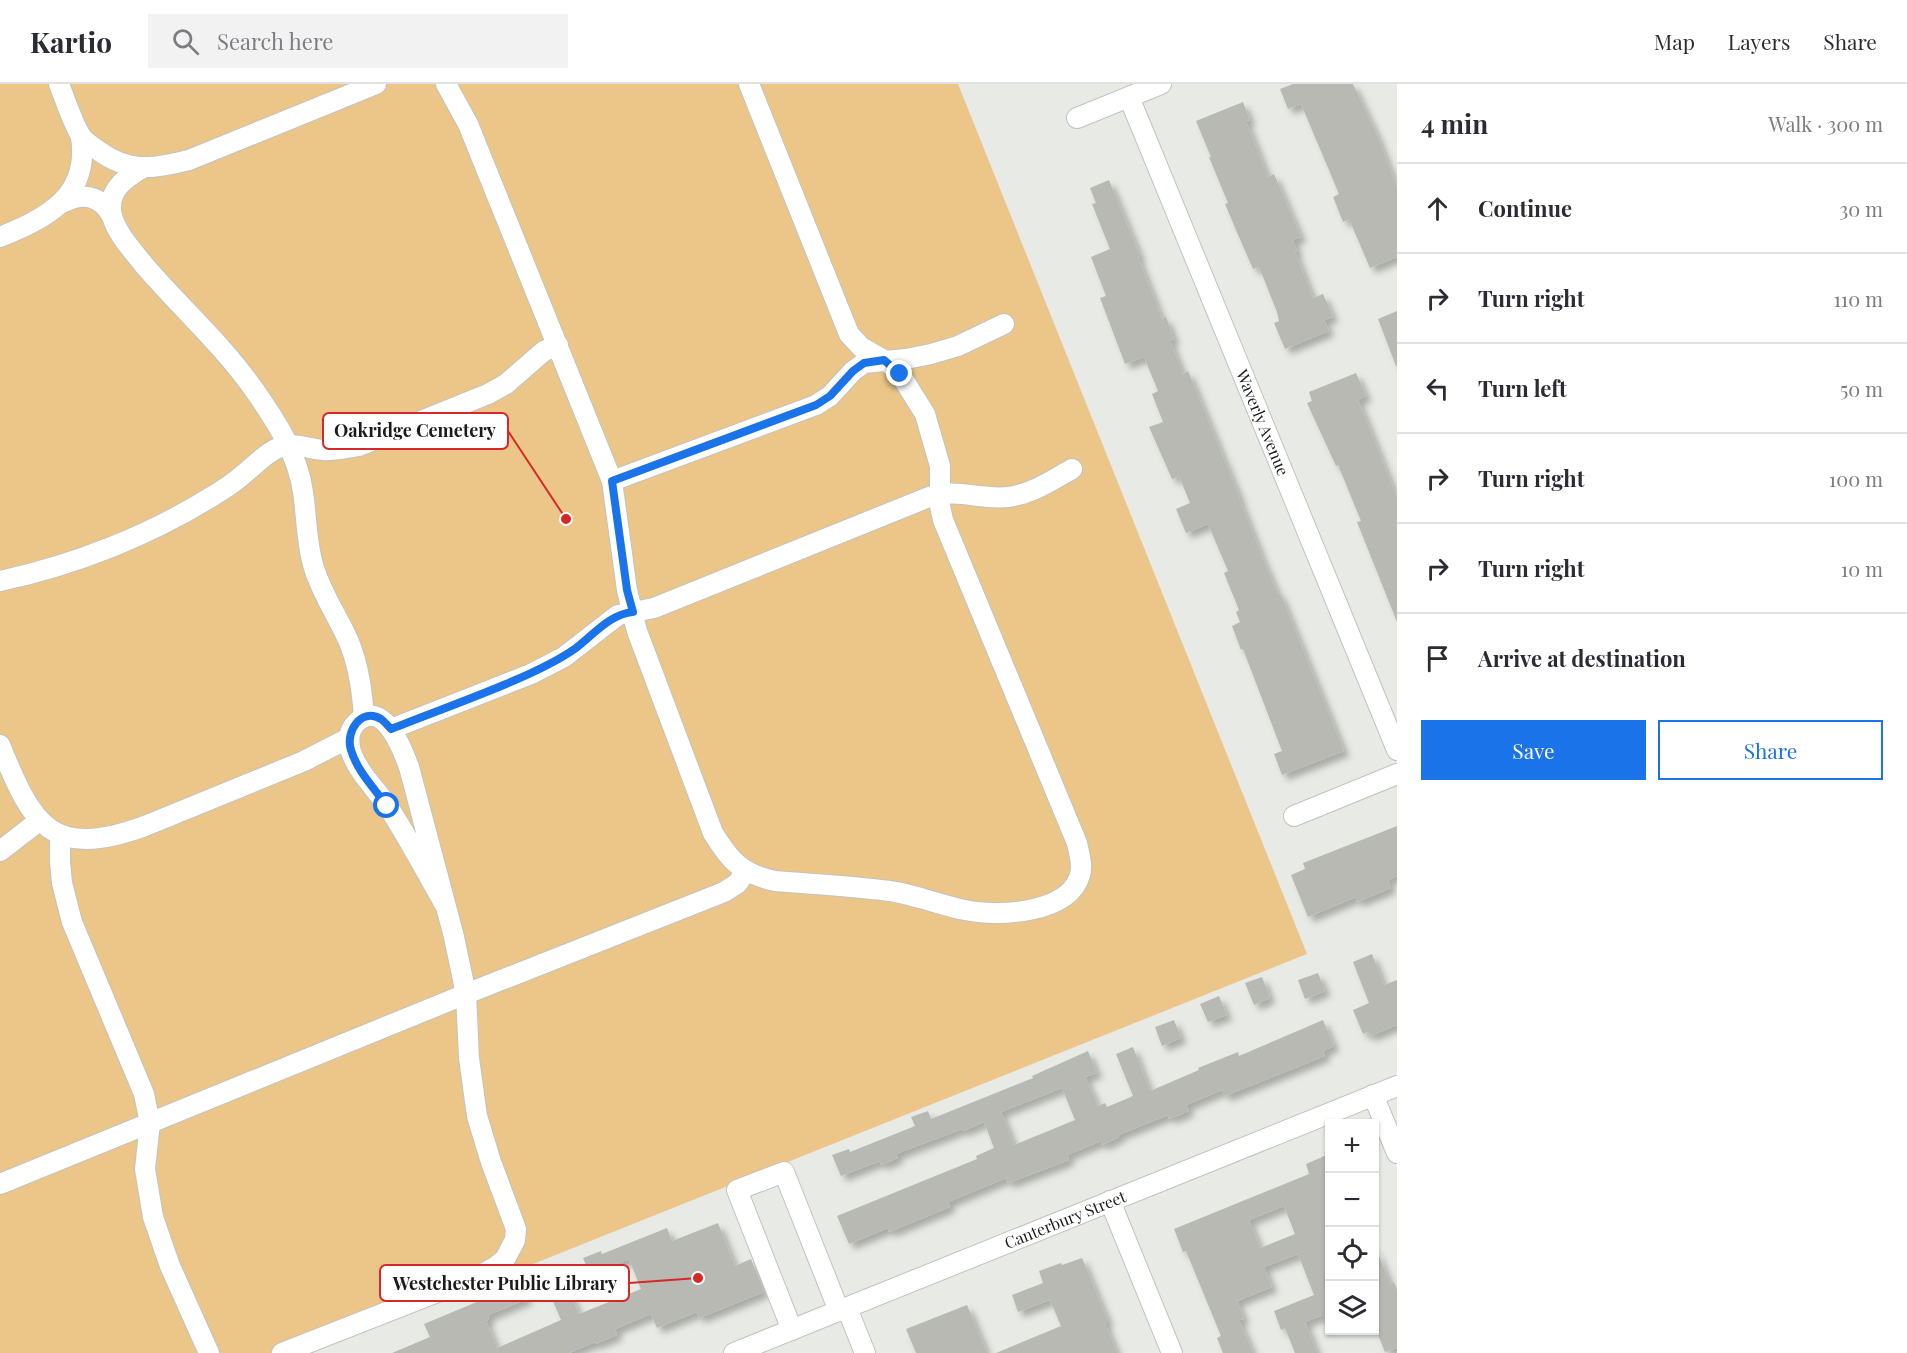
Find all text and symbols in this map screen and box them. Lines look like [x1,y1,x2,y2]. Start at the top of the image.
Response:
search box [148,14,568,68]
text: Kartio [30,23,112,60]
icon: search [169,25,202,58]
text: Search here [217,26,333,56]
text: Map [1654,27,1695,55]
text: Layers [1728,27,1790,55]
text: Share [1823,27,1877,55]
text: 4 min [1421,106,1488,141]
text: Walk · 300 m [1768,110,1883,137]
icon: ahead [1421,192,1454,225]
text: Continue [1478,193,1572,223]
text: 30 m [1839,195,1883,222]
icon: right [1421,282,1454,315]
text: Turn right [1478,283,1584,313]
text: 110 m [1833,285,1883,312]
route end [886,360,912,386]
street label: Waverly Avenue [1232,365,1294,479]
icon: left [1421,372,1454,405]
text: Turn left [1478,373,1567,403]
text: 50 m [1840,375,1883,402]
callout: Oakridge Cemetery [323,413,508,449]
text: Oakridge Cemetery [334,418,497,442]
icon: right [1421,462,1454,495]
text: Turn right [1478,463,1584,493]
text: 100 m [1829,465,1883,492]
icon: right [1421,552,1454,585]
text: Turn right [1478,553,1584,583]
text: 10 m [1841,555,1883,582]
icon: arrive [1421,642,1454,675]
text: Arrive at destination [1478,643,1686,673]
button: Save [1421,720,1646,780]
button: Share [1658,720,1883,780]
route start [373,792,399,818]
map controls [1325,1119,1379,1335]
button: + [1325,1119,1379,1173]
button: − [1325,1173,1379,1227]
street label: Canterbury Street [1001,1185,1129,1253]
button: locate [1325,1227,1379,1281]
callout: Westchester Public Library [380,1265,629,1301]
text: Westchester Public Library [392,1271,618,1295]
button: layers [1325,1281,1379,1335]

